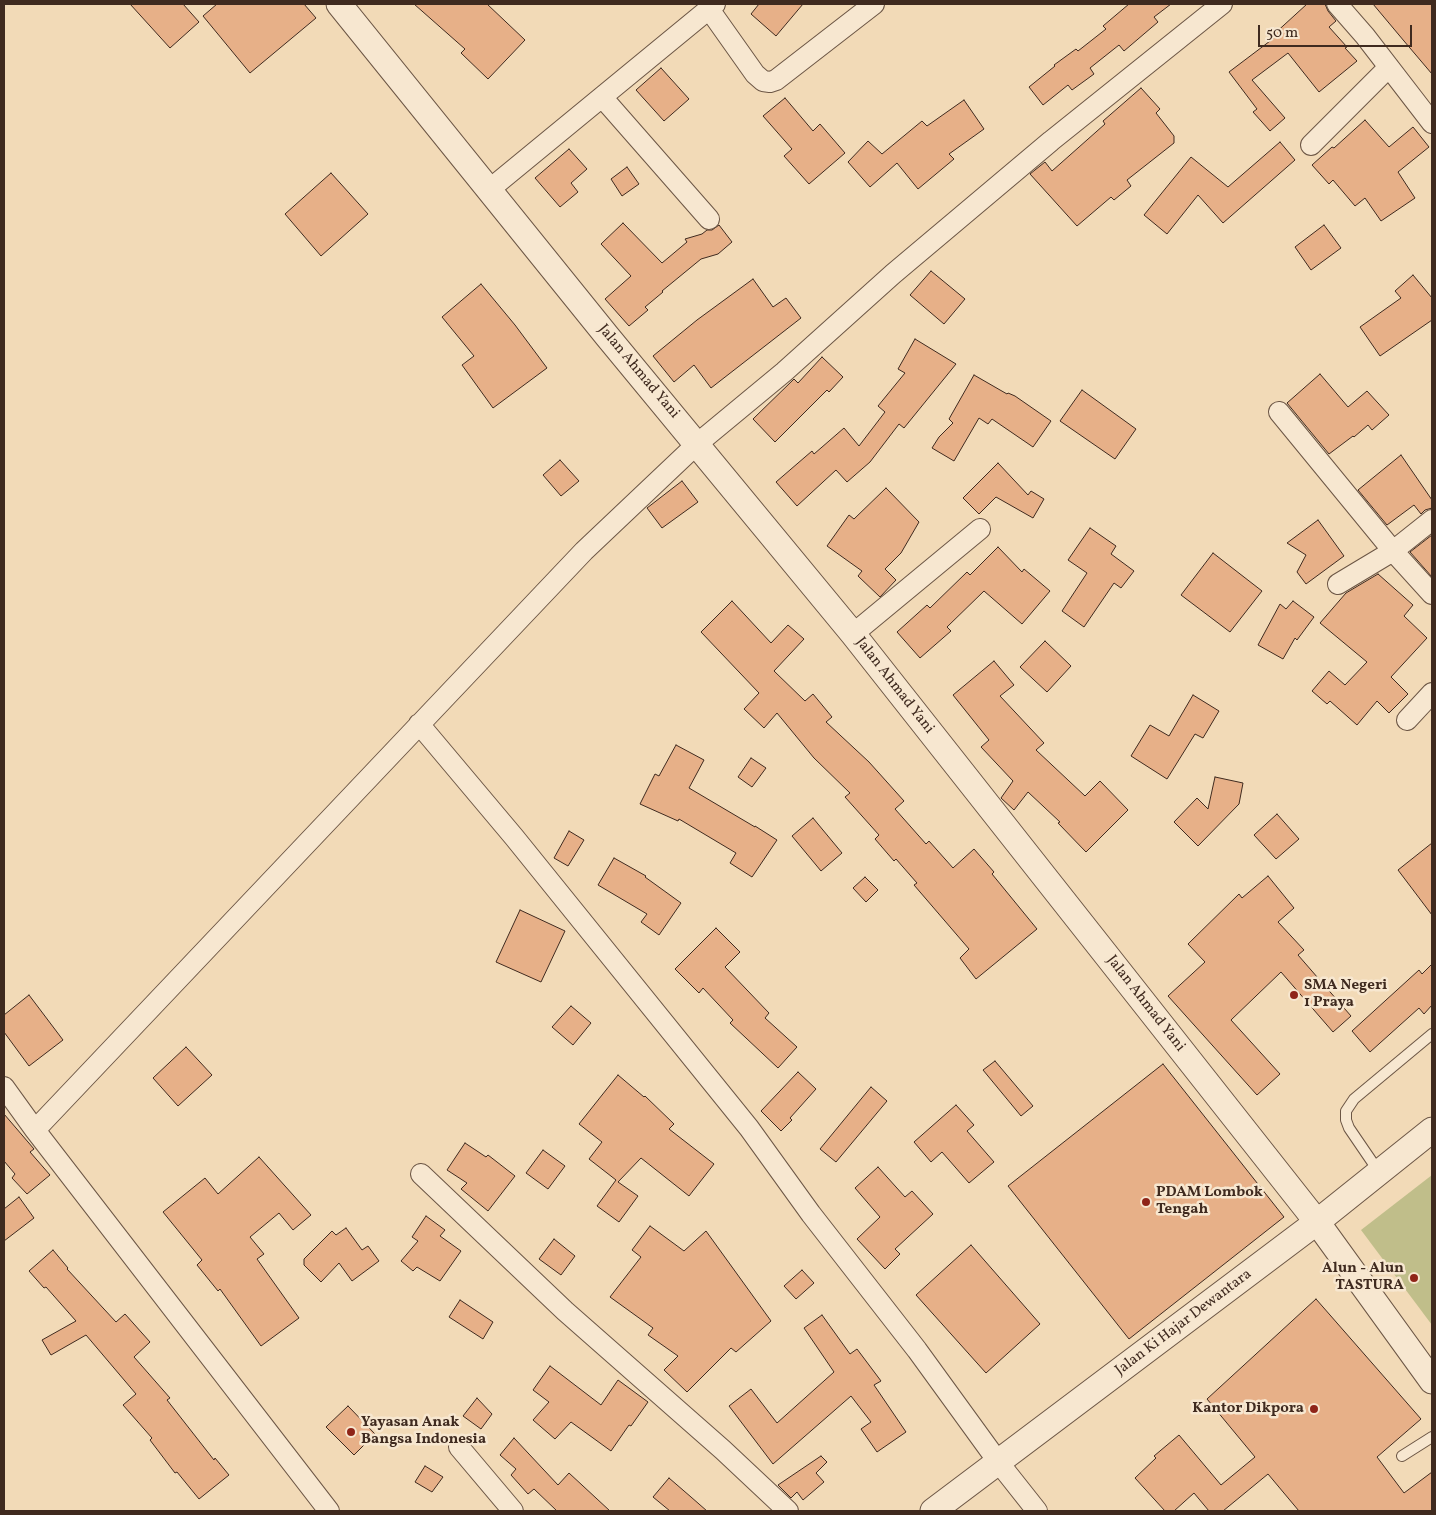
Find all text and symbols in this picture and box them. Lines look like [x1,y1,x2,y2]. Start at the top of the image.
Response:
scale bar [1261,15,1415,47]
text: 50 m [1266,23,1298,44]
street label: Jalan Ahmad Yani [593,321,683,423]
street label: Jalan Ahmad Yani [851,634,937,738]
street label: Jalan Ahmad Yani [1102,952,1188,1056]
place label: SMA Negeri 1 Praya [1304,977,1387,1012]
marker: SMA Negeri 1 Praya [1288,989,1300,1001]
place label: PDAM Lombok Tengah [1156,1184,1263,1219]
marker: PDAM Lombok Tengah [1140,1196,1152,1208]
place label: Alun - Alun TASTURA [1322,1260,1404,1295]
street label: Jalan Ki Hajar Dewantara [1112,1266,1256,1380]
marker: Alun - Alun TASTURA [1408,1272,1420,1284]
place label: Kantor Dikpora [1192,1400,1304,1418]
marker: Kantor Dikpora [1308,1403,1320,1415]
place label: Yayasan Anak Bangsa Indonesia [361,1414,486,1449]
marker: Yayasan Anak Bangsa Indonesia [345,1426,357,1438]

